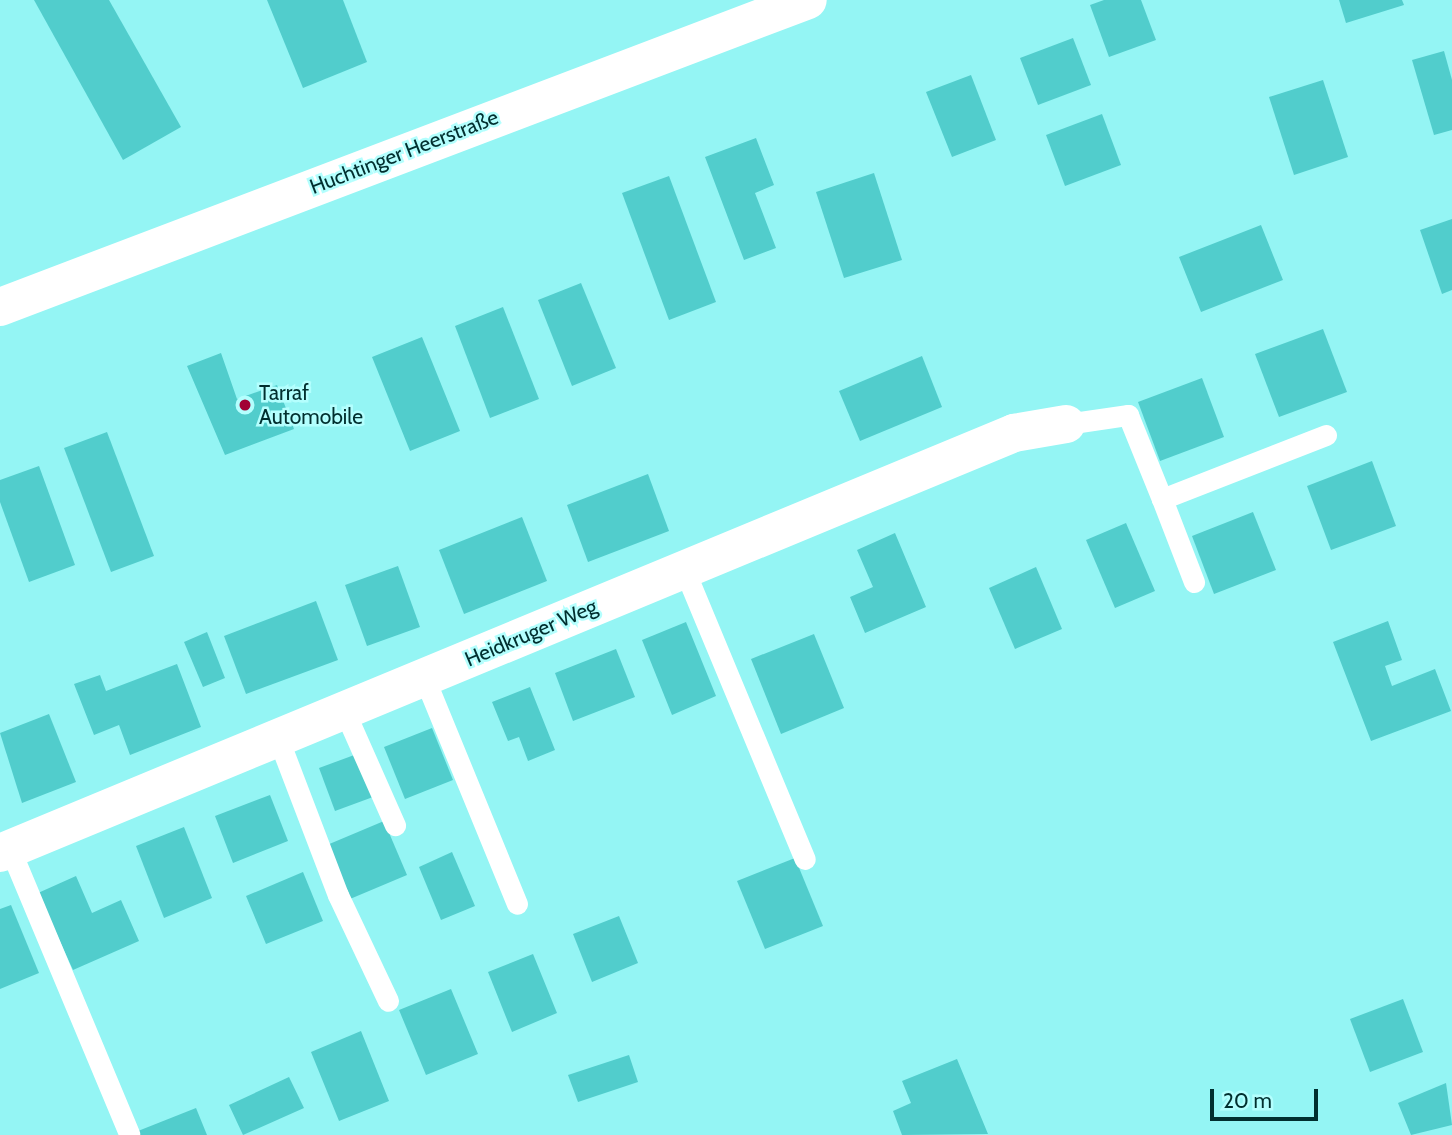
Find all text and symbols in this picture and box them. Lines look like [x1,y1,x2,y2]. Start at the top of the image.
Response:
street label: Huchtinger Heerstraße [306,104,502,200]
place label: Tarraf Automobile [259,380,363,430]
marker: Tarraf Automobile [237,397,253,413]
street label: Heidkruger Weg [461,594,601,672]
scale bar [1214,1076,1322,1120]
text: 20 m [1223,1088,1272,1113]

